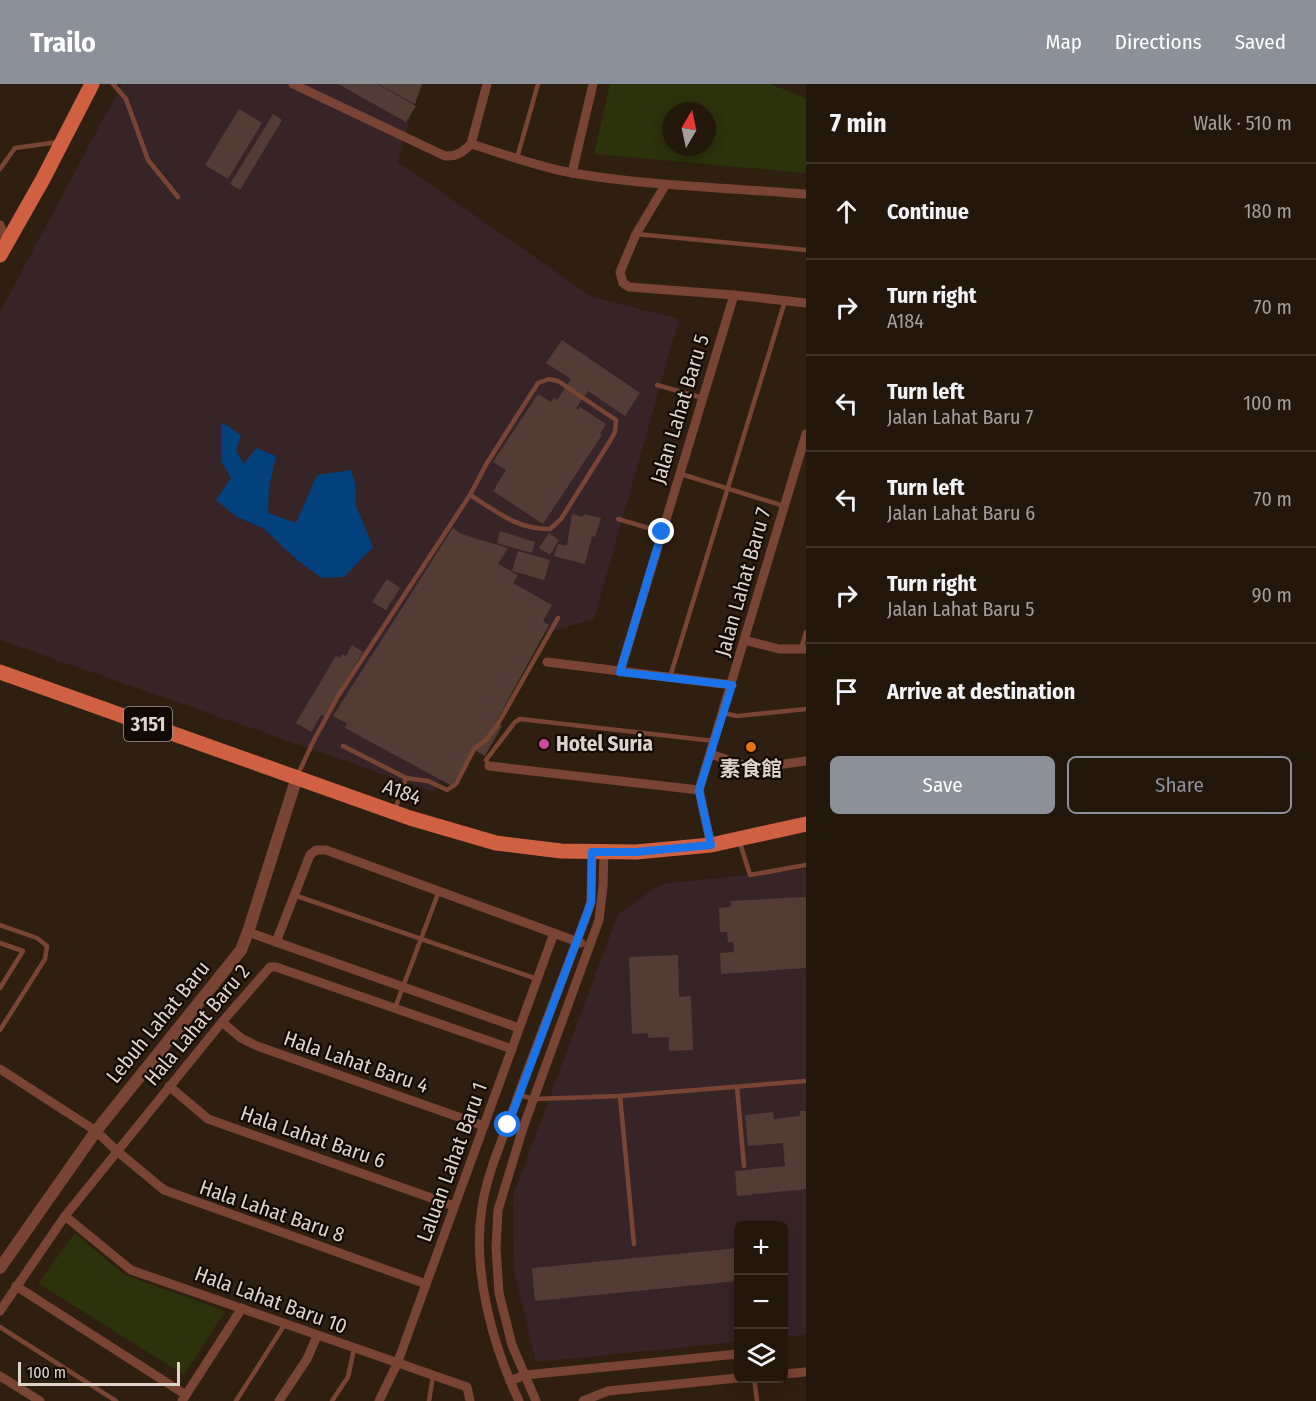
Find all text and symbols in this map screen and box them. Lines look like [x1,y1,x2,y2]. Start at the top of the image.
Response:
text: Trailo [30,26,96,59]
text: Map [1045,29,1082,55]
text: Directions [1115,29,1202,55]
text: Saved [1235,29,1286,55]
north arrow [662,102,716,156]
text: 7 min [830,108,887,139]
text: Walk · 510 m [1193,111,1292,135]
icon: ahead [830,195,863,228]
text: Continue [887,198,969,225]
text: 180 m [1244,199,1292,223]
text: Turn right [887,282,976,309]
icon: right [830,291,863,324]
text: 70 m [1254,295,1292,319]
text: A184 [887,309,924,333]
street label: Jalan Lahat Baru 5 [645,331,715,487]
text: Turn left [887,378,965,405]
icon: left [830,387,863,420]
text: 100 m [1243,391,1292,415]
text: Jalan Lahat Baru 7 [887,405,1033,429]
text: Turn left [887,474,965,501]
icon: left [830,483,863,516]
text: 70 m [1254,487,1292,511]
text: Jalan Lahat Baru 6 [887,501,1035,525]
street label: Jalan Lahat Baru 7 [709,505,777,659]
route end [648,518,674,544]
text: Turn right [887,570,976,597]
icon: right [830,579,863,612]
text: 90 m [1252,583,1292,607]
text: Jalan Lahat Baru 5 [887,597,1034,621]
icon: arrive [830,675,863,708]
text: Arrive at destination [887,678,1075,705]
road number: 3151 [124,707,172,741]
place label: Hotel Suria [556,731,653,757]
marker: Hotel Suria [537,737,551,751]
marker: 素食館 [744,740,758,754]
place label: 素食館 [720,756,783,782]
button: Save [830,756,1055,814]
button: Share [1067,756,1292,814]
street label: A184 [379,773,425,811]
street label: Lebuh Lahat Baru [101,956,215,1088]
street label: Hala Lahat Baru 2 [139,959,255,1091]
street label: Hala Lahat Baru 4 [280,1025,432,1099]
street label: Laluan Lahat Baru 1 [411,1079,493,1245]
street label: Hala Lahat Baru 6 [237,1100,389,1174]
route start [494,1111,520,1137]
street label: Hala Lahat Baru 8 [196,1174,348,1248]
map controls [734,1221,788,1383]
button: + [734,1221,788,1275]
street label: Hala Lahat Baru 10 [191,1260,351,1340]
button: − [734,1275,788,1329]
button: layers [734,1329,788,1383]
scale bar [18,1359,180,1386]
text: 100 m [27,1363,66,1382]

